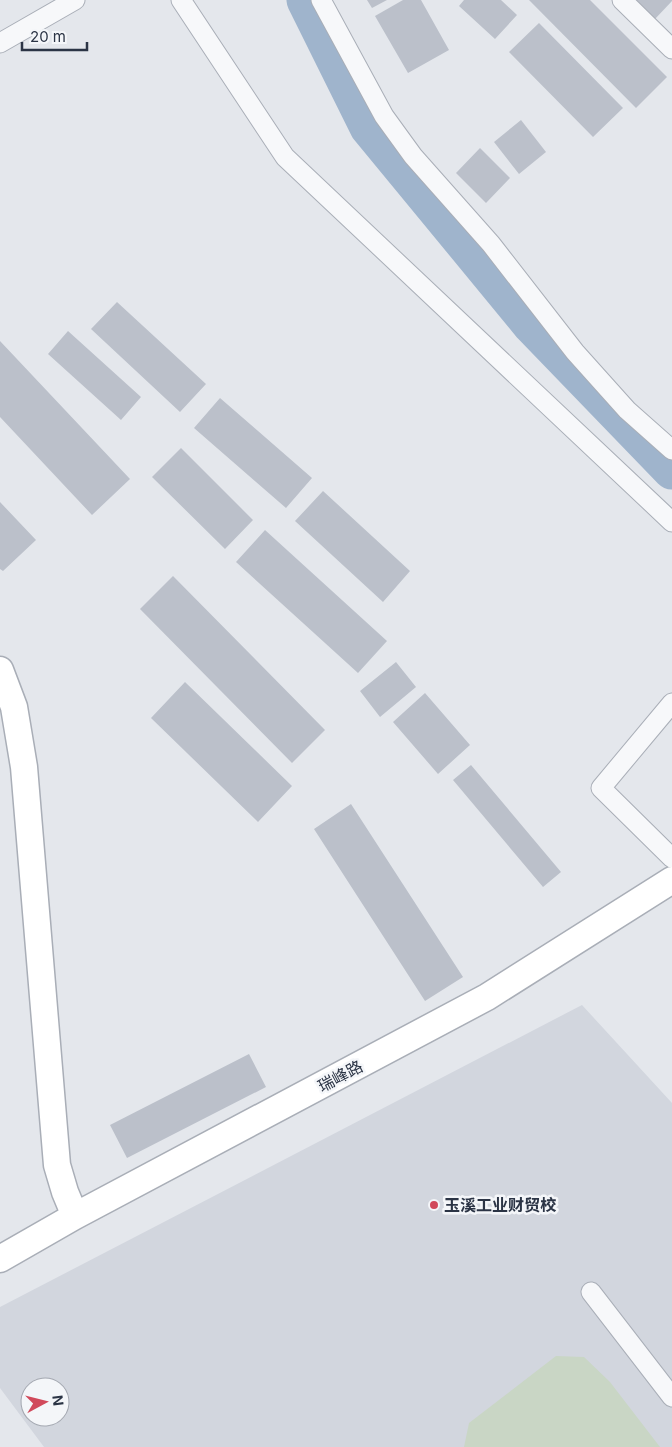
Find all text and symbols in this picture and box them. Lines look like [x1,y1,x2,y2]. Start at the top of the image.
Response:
scale bar [22,20,88,52]
text: 20 m [30,27,66,46]
street label: 瑞峰路 [314,1056,366,1096]
place label: 玉溪工业财贸校 [444,1195,557,1215]
marker: 玉溪工业财贸校 [428,1199,440,1211]
north arrow [20,1377,70,1427]
text: N [49,1394,67,1407]

